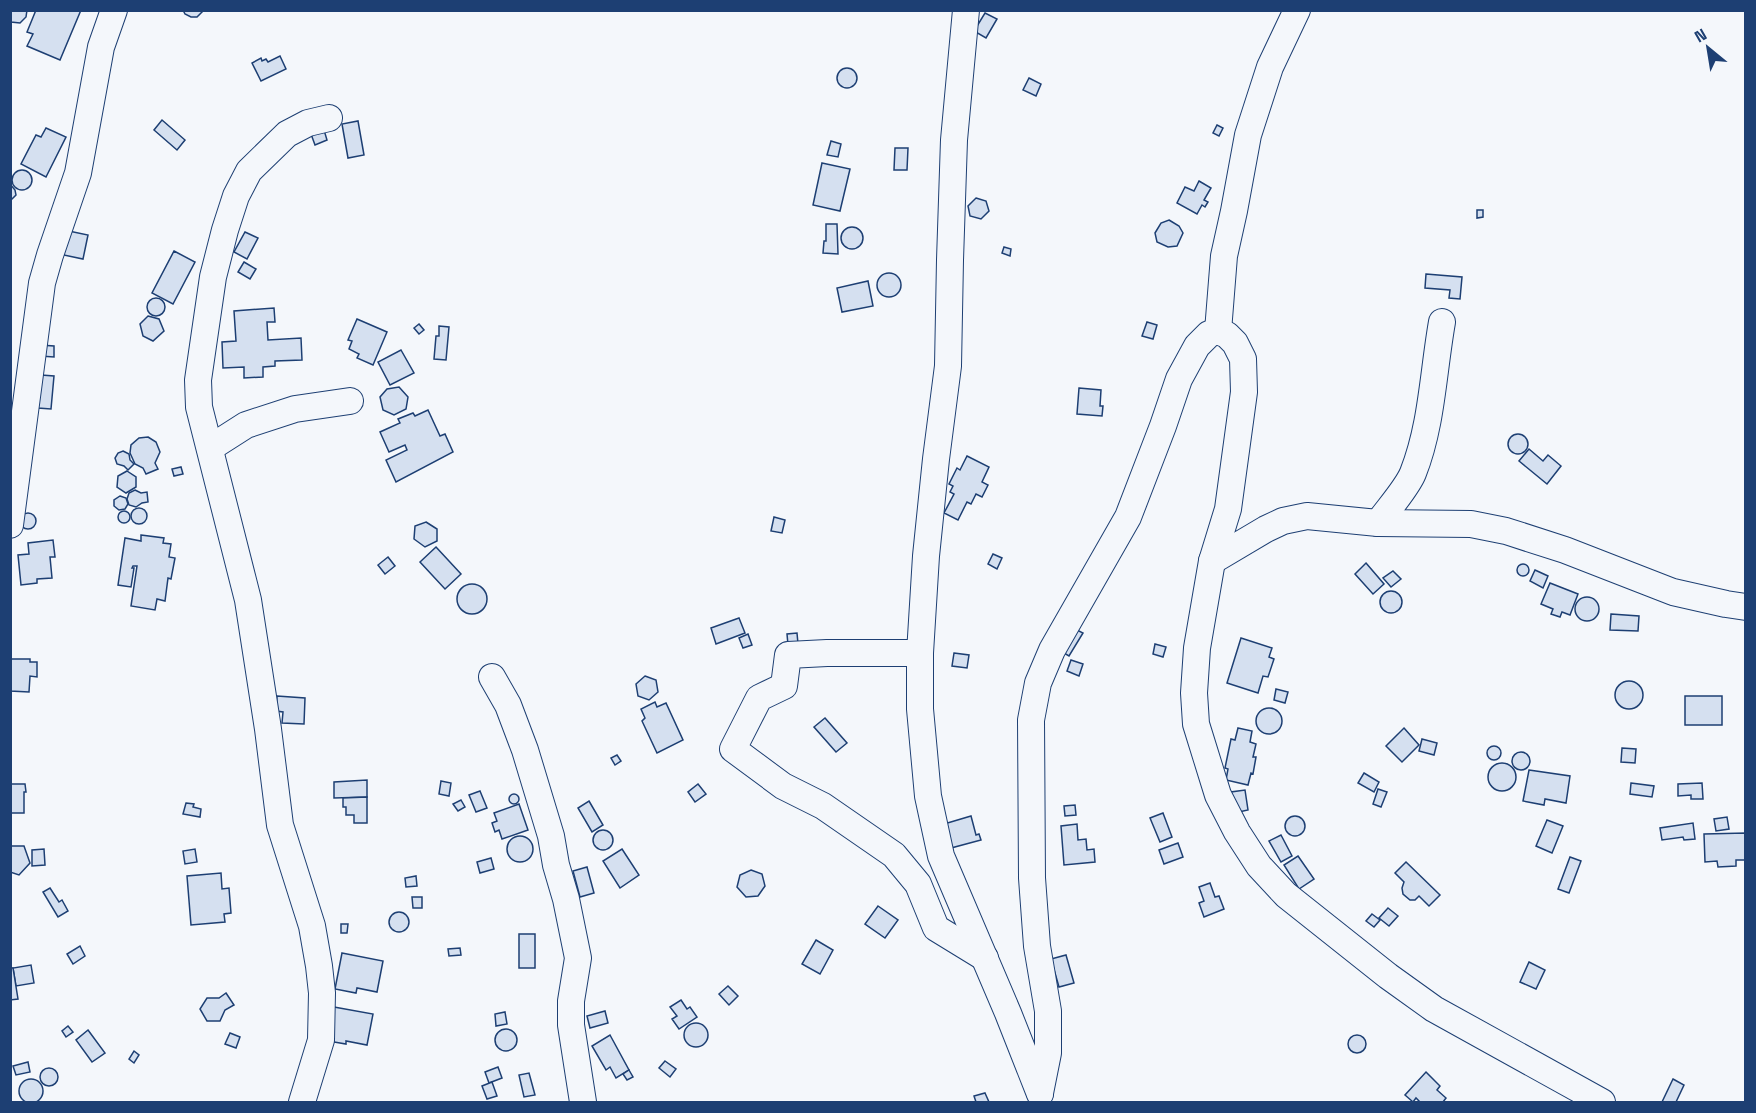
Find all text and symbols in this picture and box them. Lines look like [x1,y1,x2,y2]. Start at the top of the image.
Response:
north arrow [1678,18,1738,78]
text: N [1691,24,1711,47]

